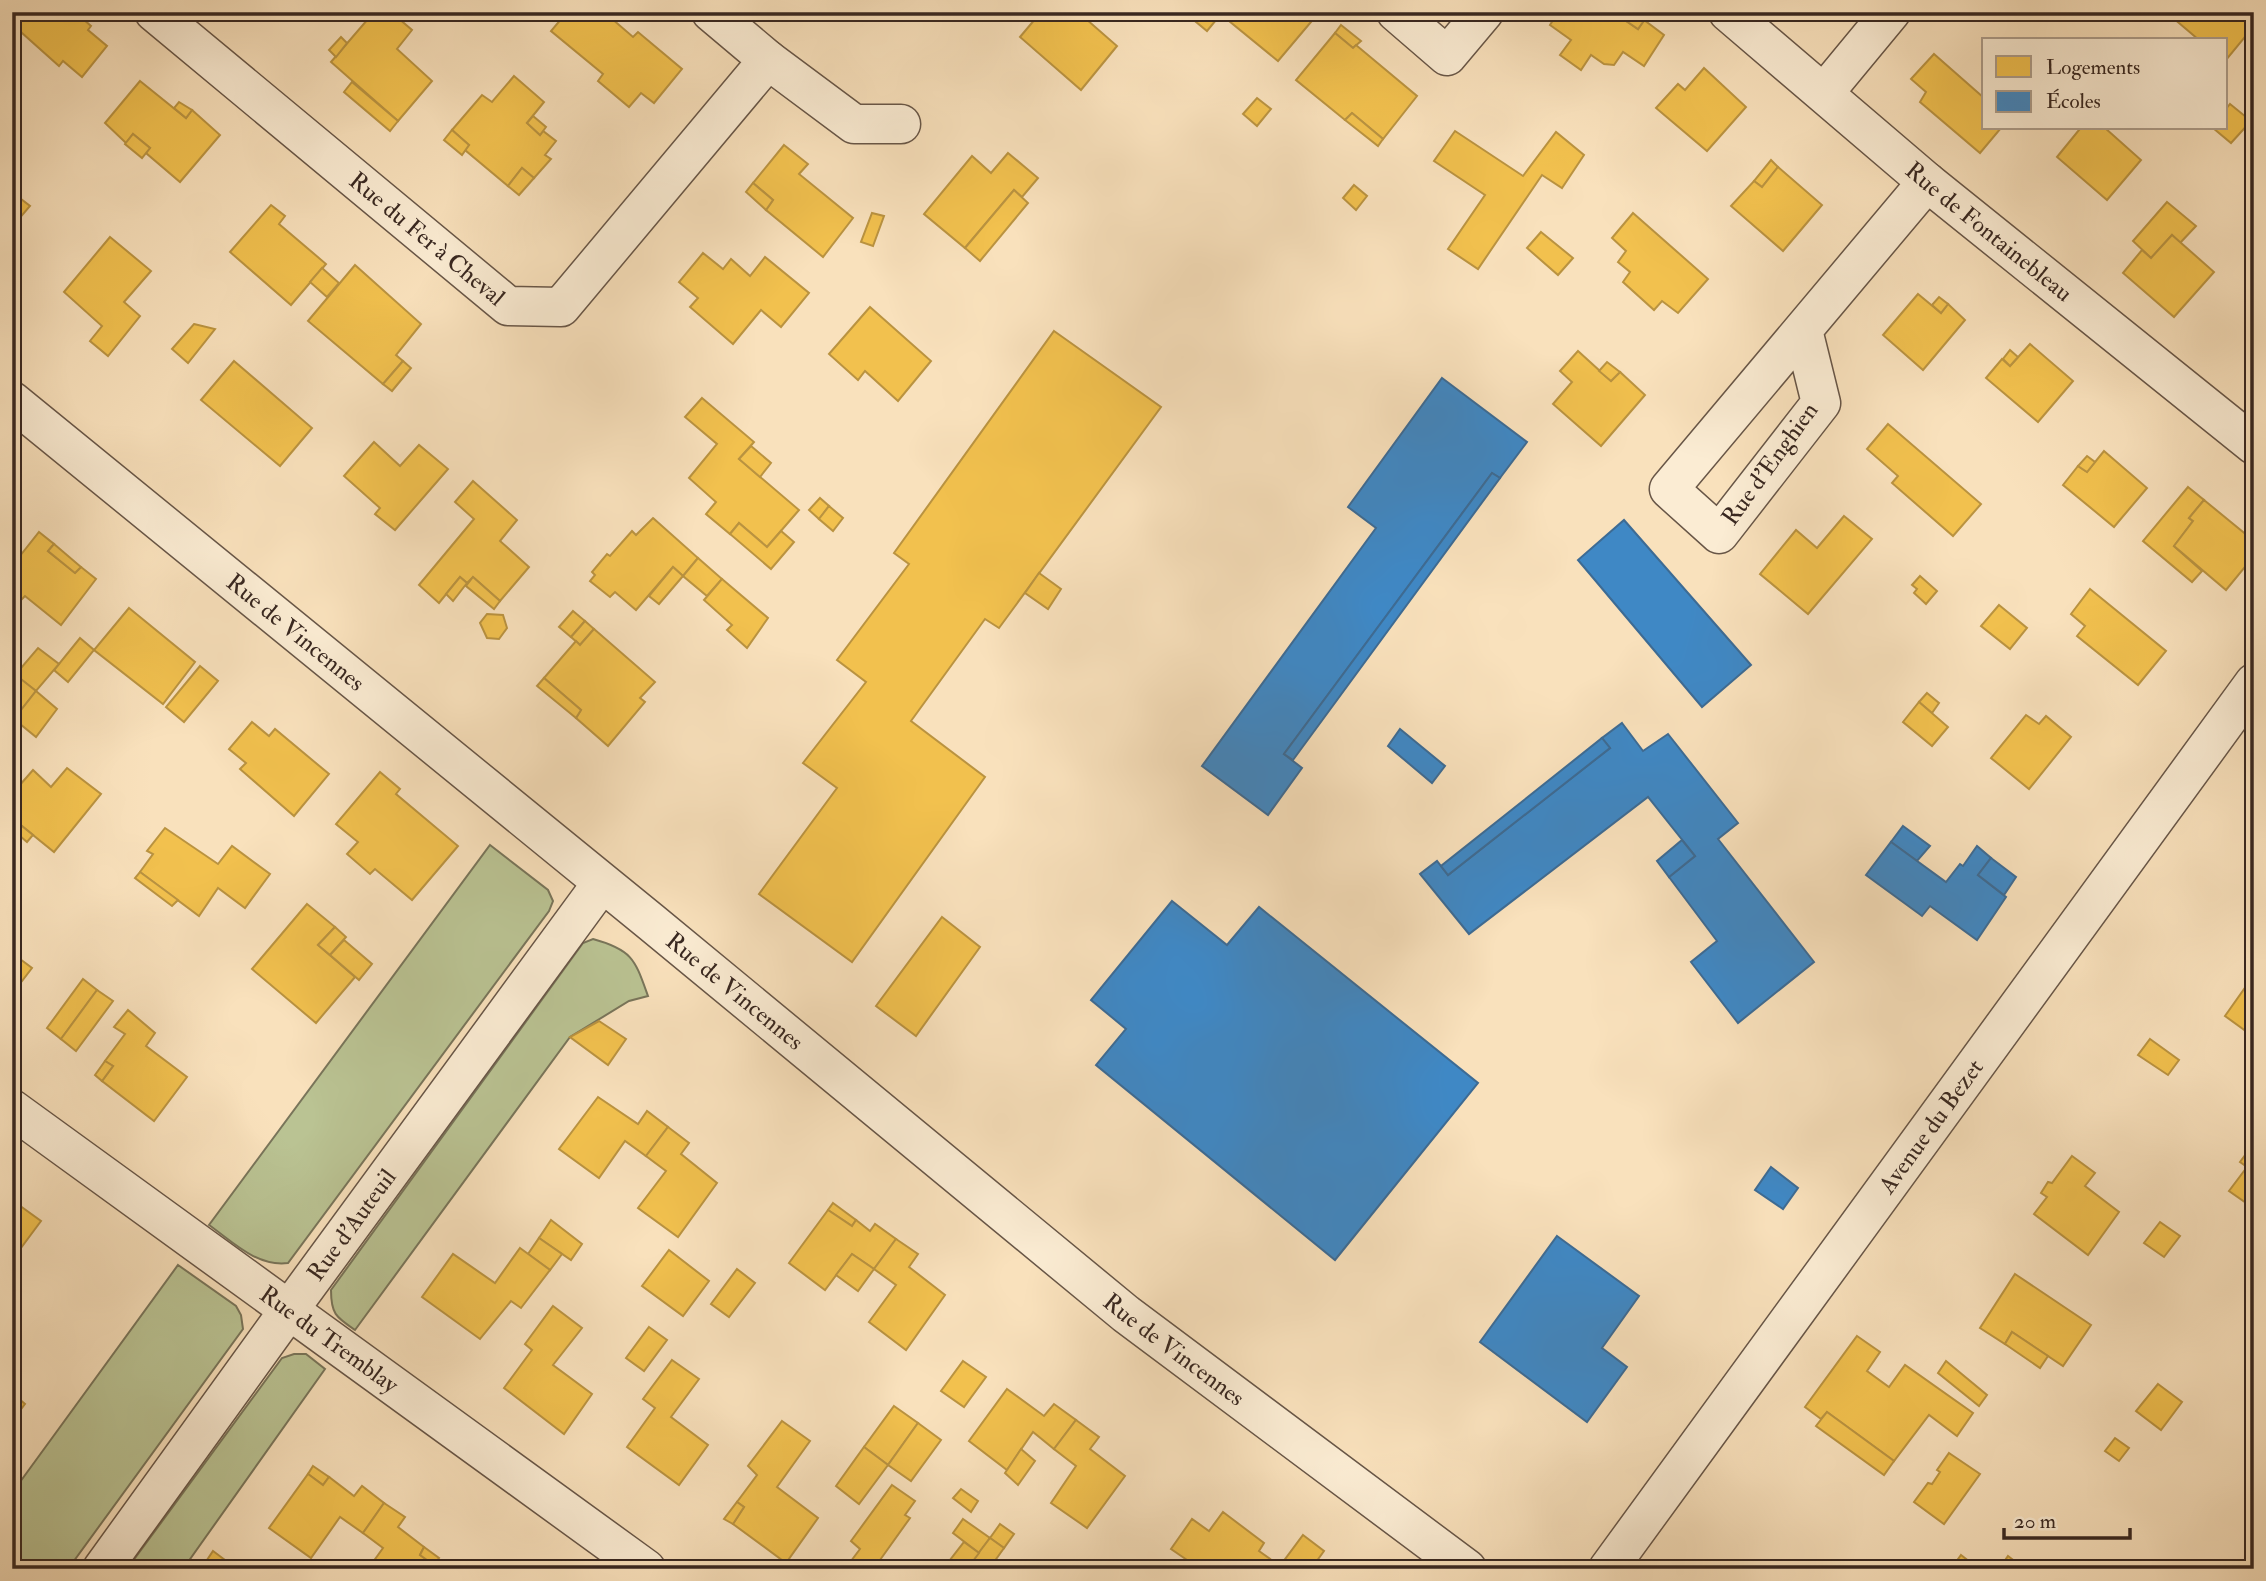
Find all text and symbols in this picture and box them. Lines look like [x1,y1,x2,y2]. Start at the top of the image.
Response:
legend [1982,38,2228,130]
text: Logements [2046,54,2140,81]
text: Écoles [2046,88,2101,115]
street label: Rue de Fontainebleau [1899,155,2079,308]
street label: Rue du Fer à Cheval [343,165,512,313]
street label: Rue d'Enghien [1715,396,1825,532]
street label: Rue de Vincennes [220,567,371,698]
street label: Rue de Vincennes [659,925,810,1057]
street label: Avenue du Bezet [1871,1053,1990,1200]
street label: Rue d'Auteuil [300,1163,403,1287]
street label: Rue du Tremblay [254,1278,405,1400]
street label: Rue de Vincennes [1097,1286,1251,1413]
scale bar [2004,1497,2130,1541]
text: 20 m [2014,1508,2056,1535]

